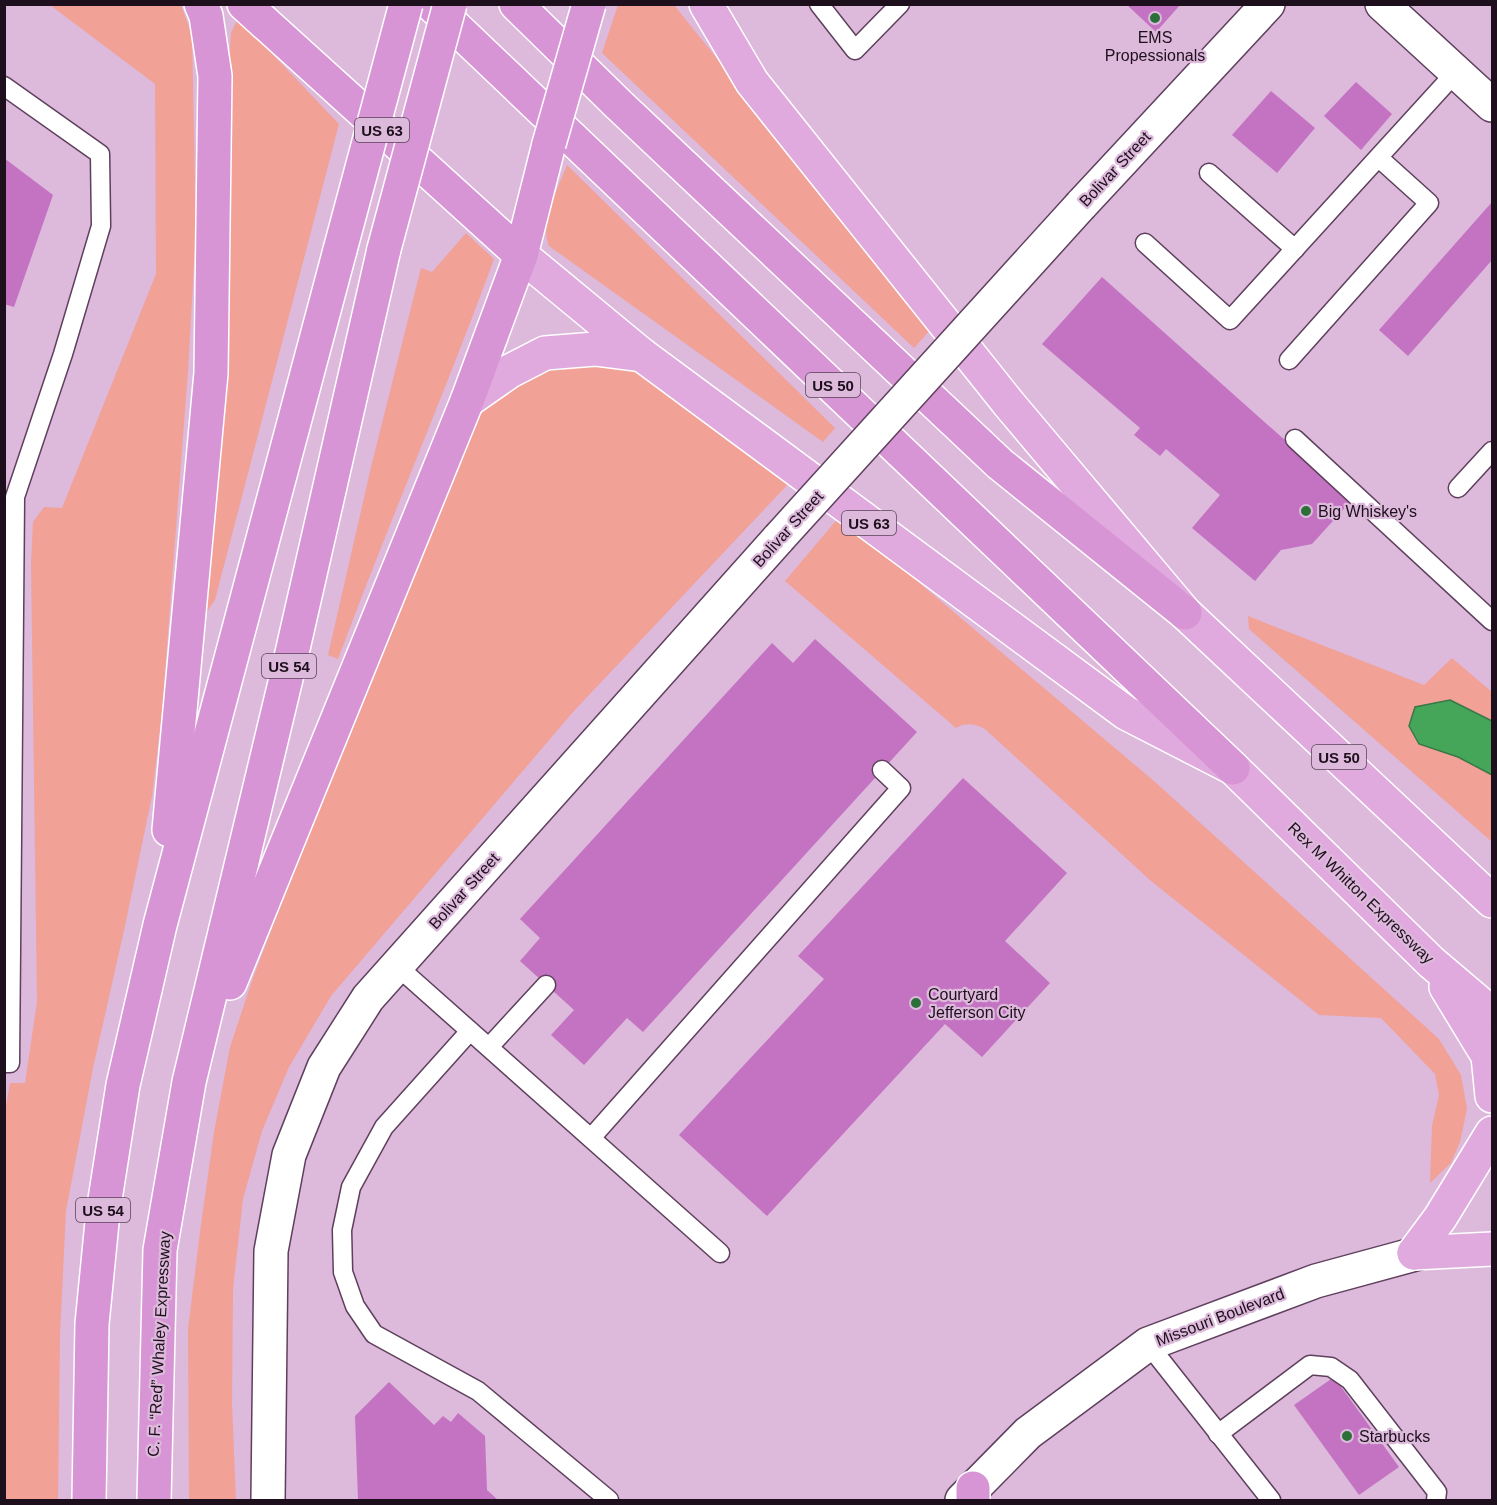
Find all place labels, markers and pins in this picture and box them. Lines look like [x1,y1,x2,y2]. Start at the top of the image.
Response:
marker: EMS Propessionals [1148,11,1162,25]
place label: EMS Propessionals [1105,29,1205,64]
place label: Big Whiskey's [1318,503,1417,520]
marker: Big Whiskey's [1299,504,1313,518]
place label: Courtyard Jefferson City [928,986,1026,1021]
marker: Courtyard Jefferson City [909,996,923,1010]
place label: Starbucks [1359,1428,1430,1445]
marker: Starbucks [1340,1429,1354,1443]

